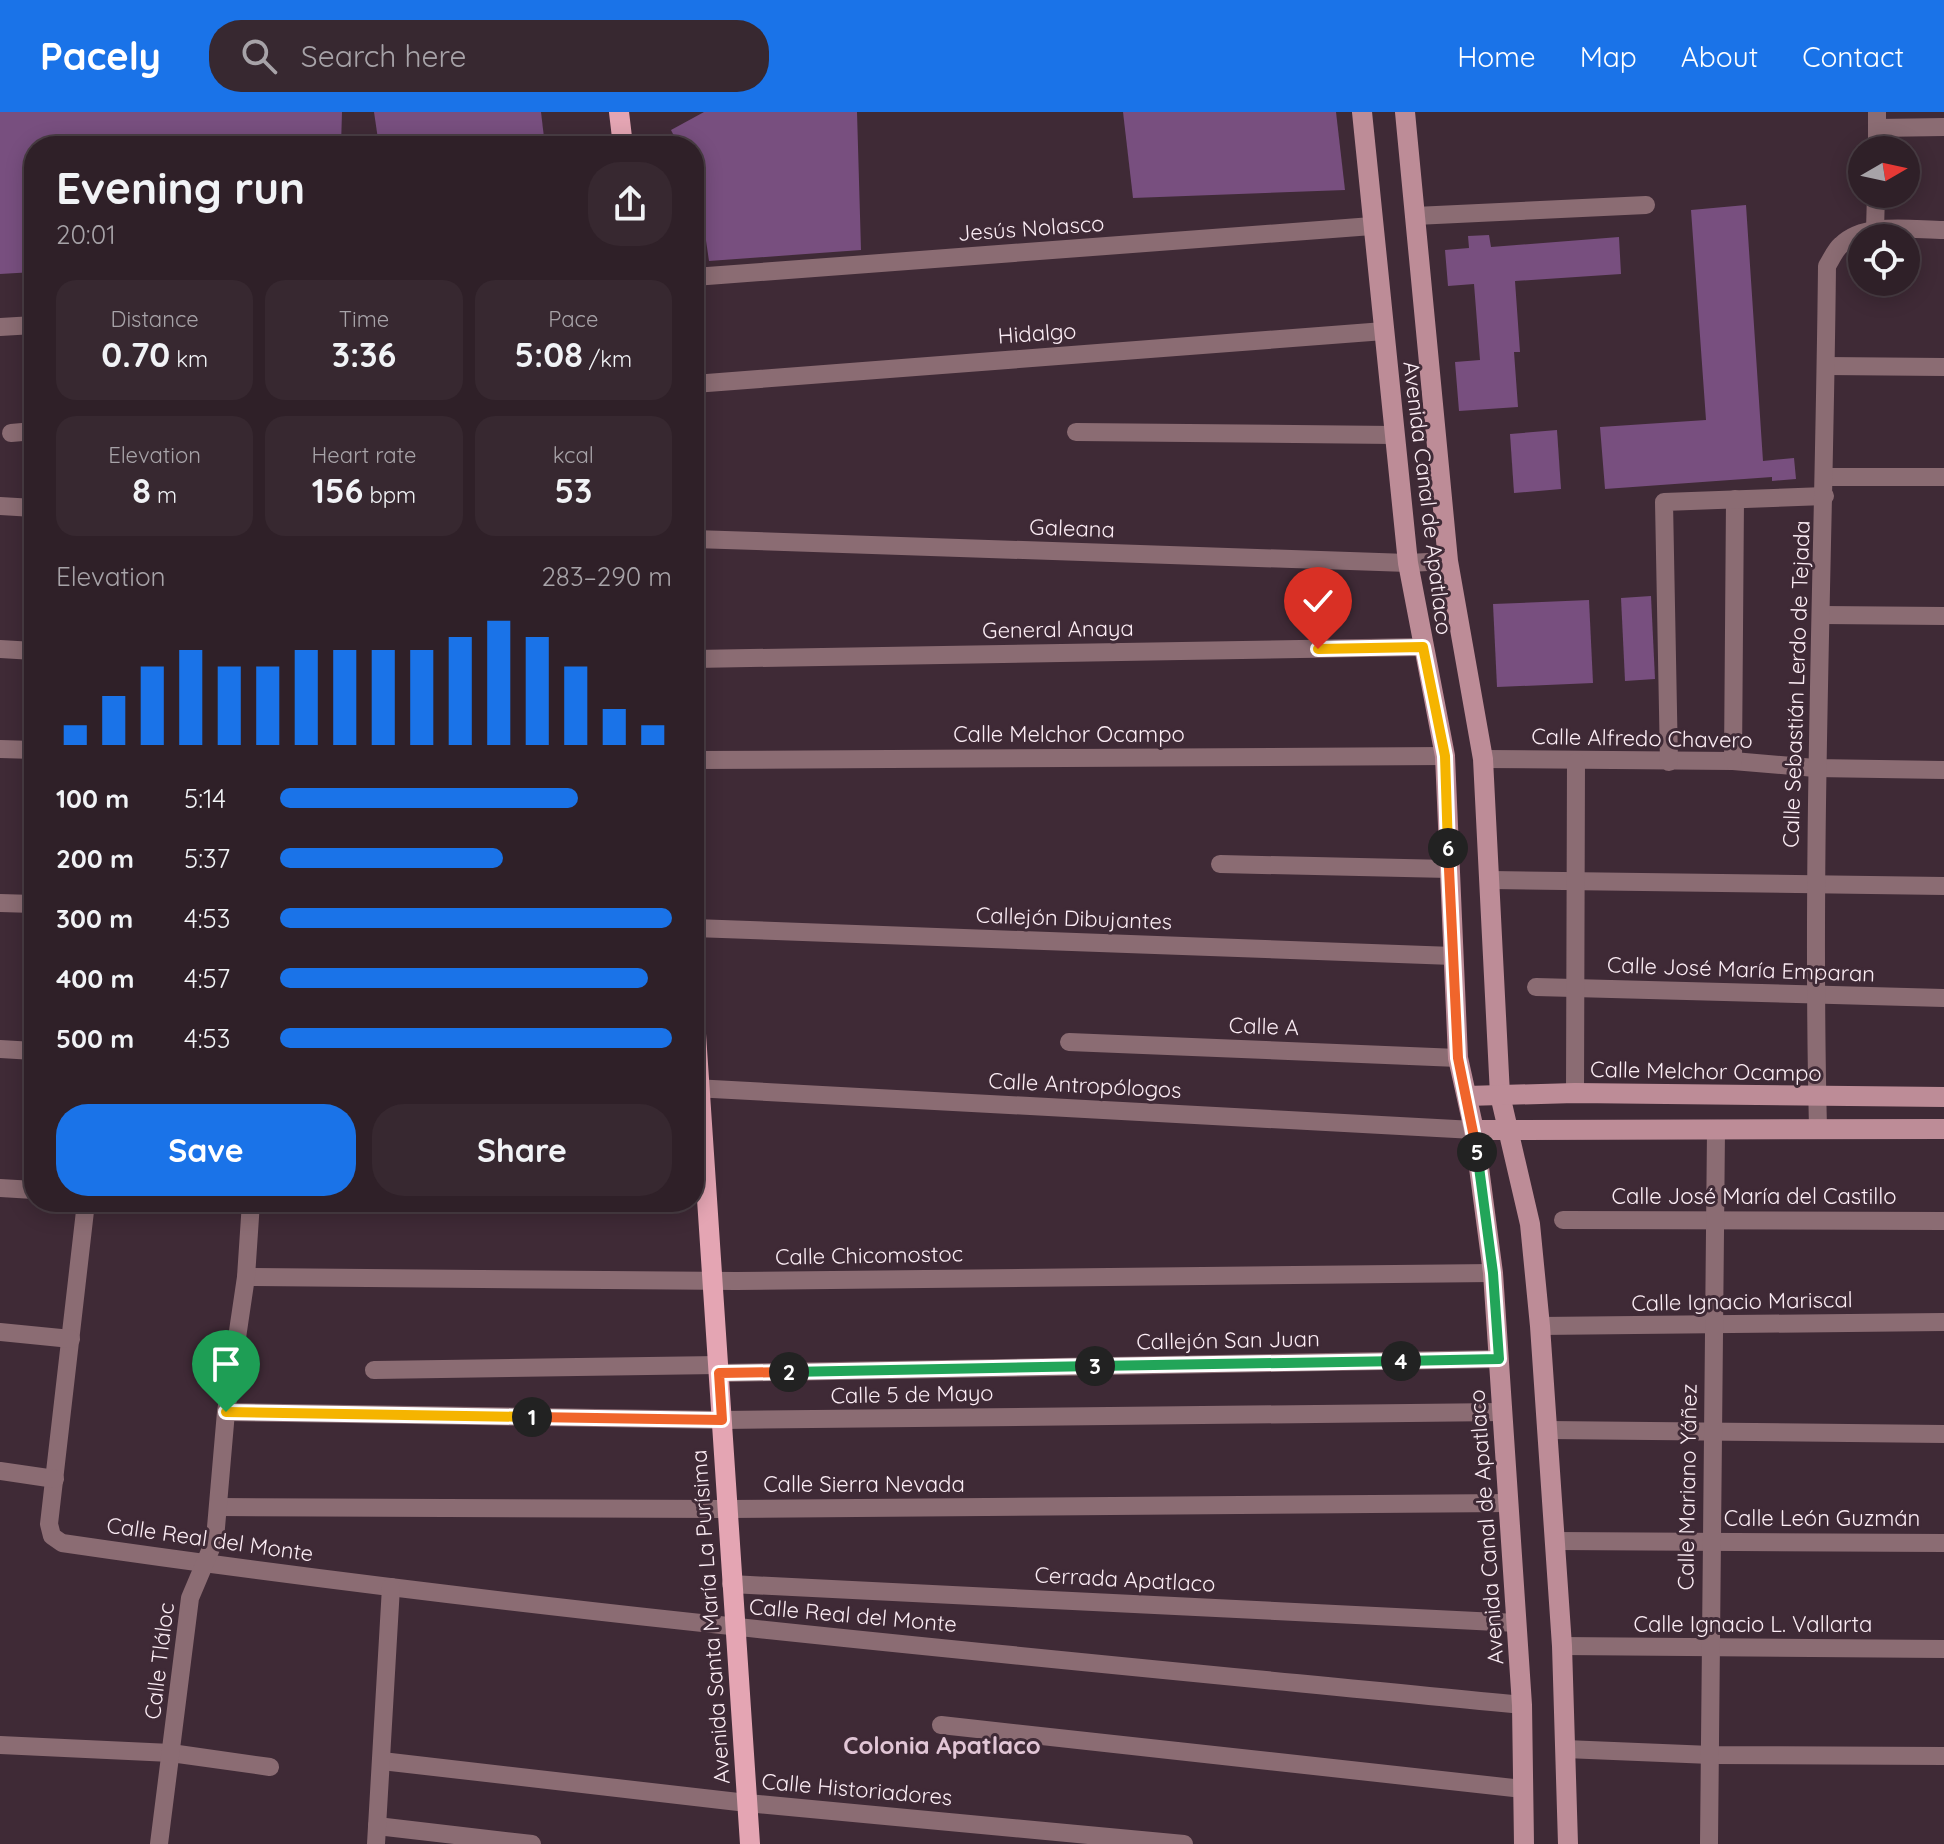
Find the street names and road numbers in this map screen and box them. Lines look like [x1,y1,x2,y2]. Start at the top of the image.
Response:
street label: Jesús Nolasco [957,209,1105,247]
street label: Hidalgo [997,316,1077,350]
street label: Avenida Canal de Apatlaco [1397,359,1459,637]
street label: Galeana [1029,513,1115,543]
street label: Calle Sebastián Lerdo de Tejada [1776,520,1816,848]
street label: General Anaya [982,614,1134,644]
street label: Calle Melchor Ocampo [953,720,1185,748]
street label: Calle Alfredo Chavero [1531,722,1753,754]
street label: Callejón Dibujantes [975,901,1173,935]
street label: Calle José María Emparan [1606,950,1876,988]
street label: Calle A [1228,1011,1300,1041]
street label: Calle Melchor Ocampo [1590,1055,1822,1087]
street label: Calle Antropólogos [988,1066,1182,1104]
street label: Calle José María del Castillo [1612,1182,1896,1210]
street label: Calle Chicomostoc [775,1239,963,1271]
street label: Calle Ignacio Mariscal [1631,1285,1853,1317]
street label: Callejón San Juan [1136,1324,1320,1356]
street label: Calle 5 de Mayo [830,1379,994,1409]
street label: Calle Mariano Yáñez [1671,1383,1703,1591]
street label: Avenida Canal de Apatlaco [1462,1389,1510,1665]
street label: Avenida Santa María La Purísima [684,1449,736,1785]
street label: Calle Sierra Nevada [763,1470,965,1498]
street label: Calle León Guzmán [1724,1504,1920,1532]
street label: Calle Real del Monte [105,1511,315,1567]
street label: Cerrada Apatlaco [1034,1560,1216,1598]
street label: Calle Real del Monte [748,1592,958,1638]
street label: Calle Tláloc [138,1601,180,1721]
street label: Calle Ignacio L. Vallarta [1634,1610,1872,1638]
street label: Calle Historiadores [760,1767,954,1811]

